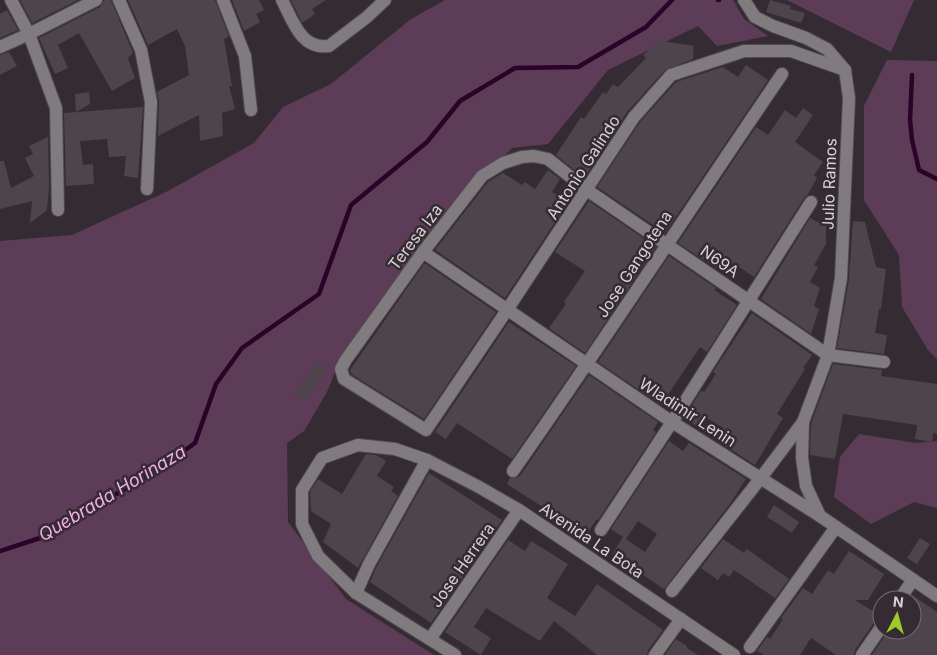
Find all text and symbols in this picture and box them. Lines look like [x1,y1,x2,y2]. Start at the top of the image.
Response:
street label: Antonio Galindo [542,111,624,223]
street label: Julio Ramos [817,138,841,230]
street label: Teresa Iza [384,200,446,274]
street label: Jose Gangotena [592,207,676,321]
street label: N69A [697,240,743,282]
street label: Wladimir Lenin [636,373,740,451]
water label: Quebrada Horinaza [34,441,190,545]
street label: Avenida La Bota [536,498,648,582]
street label: Jose Herrera [426,519,498,611]
north arrow [872,590,922,640]
text: N [892,593,905,611]

